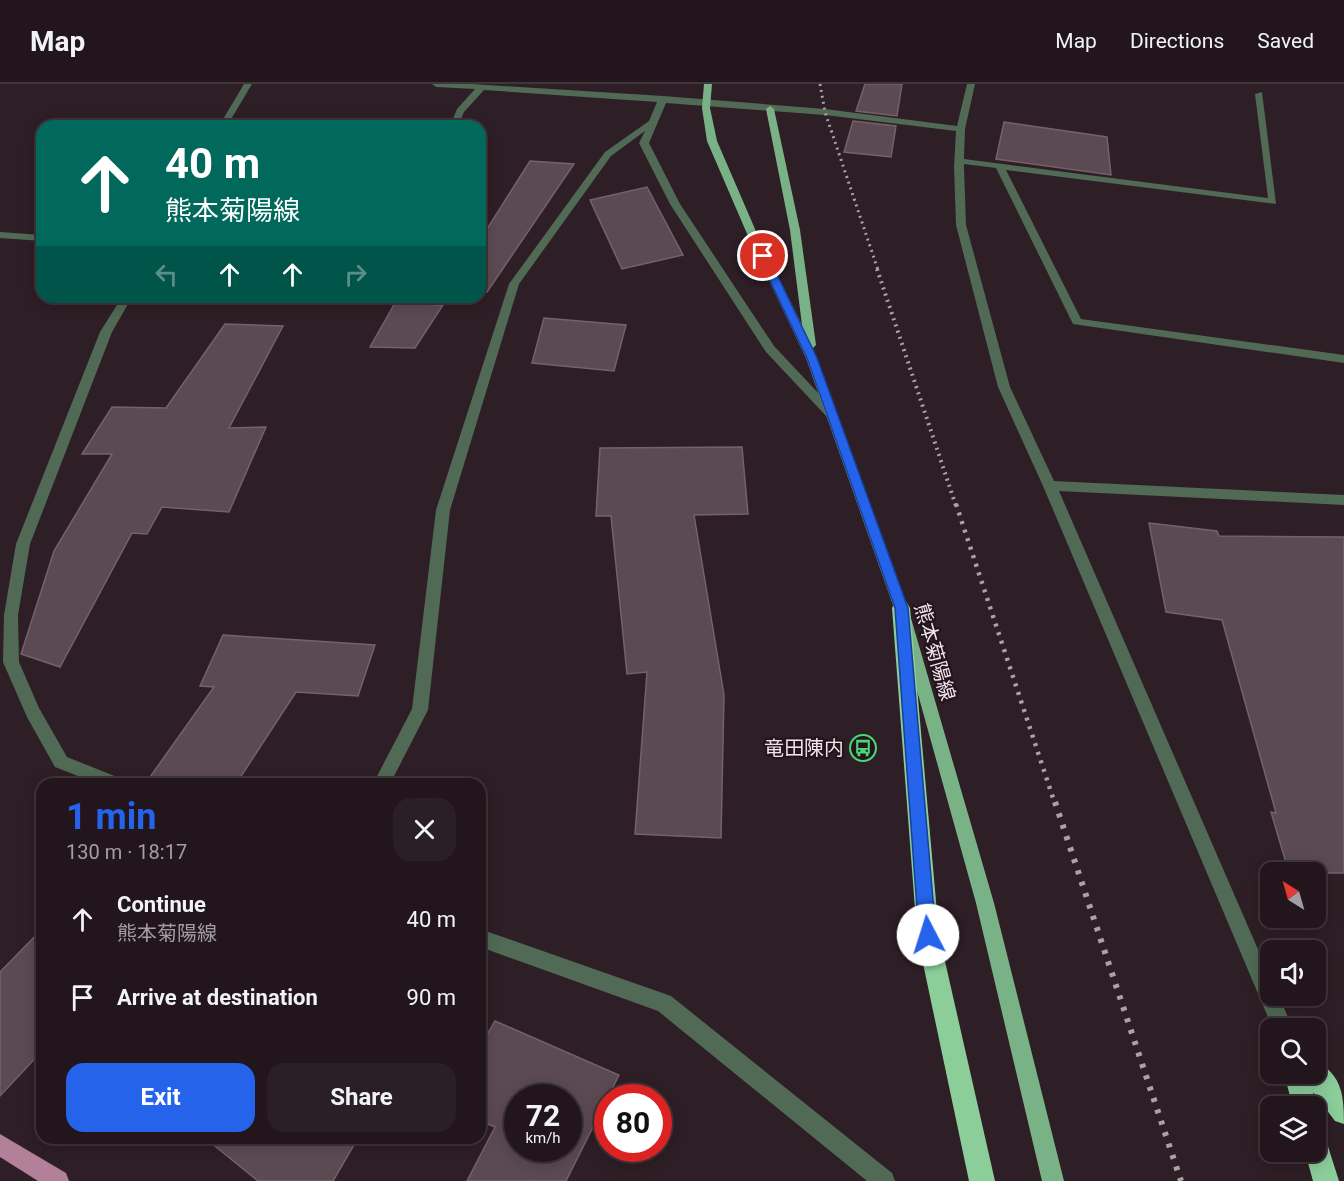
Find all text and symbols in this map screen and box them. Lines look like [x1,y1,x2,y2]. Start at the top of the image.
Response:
text: Map [30,25,85,58]
text: Map [1055,29,1097,53]
text: Directions [1130,29,1224,53]
text: Saved [1257,29,1314,53]
text: 40 m [165,139,260,188]
icon: ahead [66,144,144,222]
text: 熊本菊陽線 [165,195,300,227]
pin [737,230,788,281]
icon: arrive [746,239,779,272]
icon: left [150,258,183,291]
icon: ahead [213,258,246,291]
icon: ahead [276,258,309,291]
icon: right [339,258,372,291]
street label: 熊本菊陽線 [910,601,960,703]
bus stop icon: 竜田陳内 [848,733,878,763]
place label: 竜田陳内 [764,736,844,760]
text: 1 min [66,796,157,838]
button: close [393,798,456,861]
text: 130 m · 18:17 [66,840,187,864]
north arrow [1260,862,1326,928]
map controls [1260,862,1326,1162]
text: Continue [117,892,206,917]
icon: ahead [66,903,99,936]
position arrow [896,903,960,967]
text: 40 m [407,907,456,932]
text: 熊本菊陽線 [117,921,217,945]
button: sound [1260,940,1326,1006]
icon: arrive [66,981,99,1014]
text: Arrive at destination [117,985,318,1010]
text: 90 m [407,985,456,1010]
button: search [1260,1018,1326,1084]
button: Exit [66,1063,255,1132]
button: Share [267,1063,456,1132]
speed limit sign: 80 [594,1084,672,1162]
button: layers [1260,1096,1326,1162]
text: 72 [526,1098,560,1133]
text: km/h [525,1129,561,1147]

